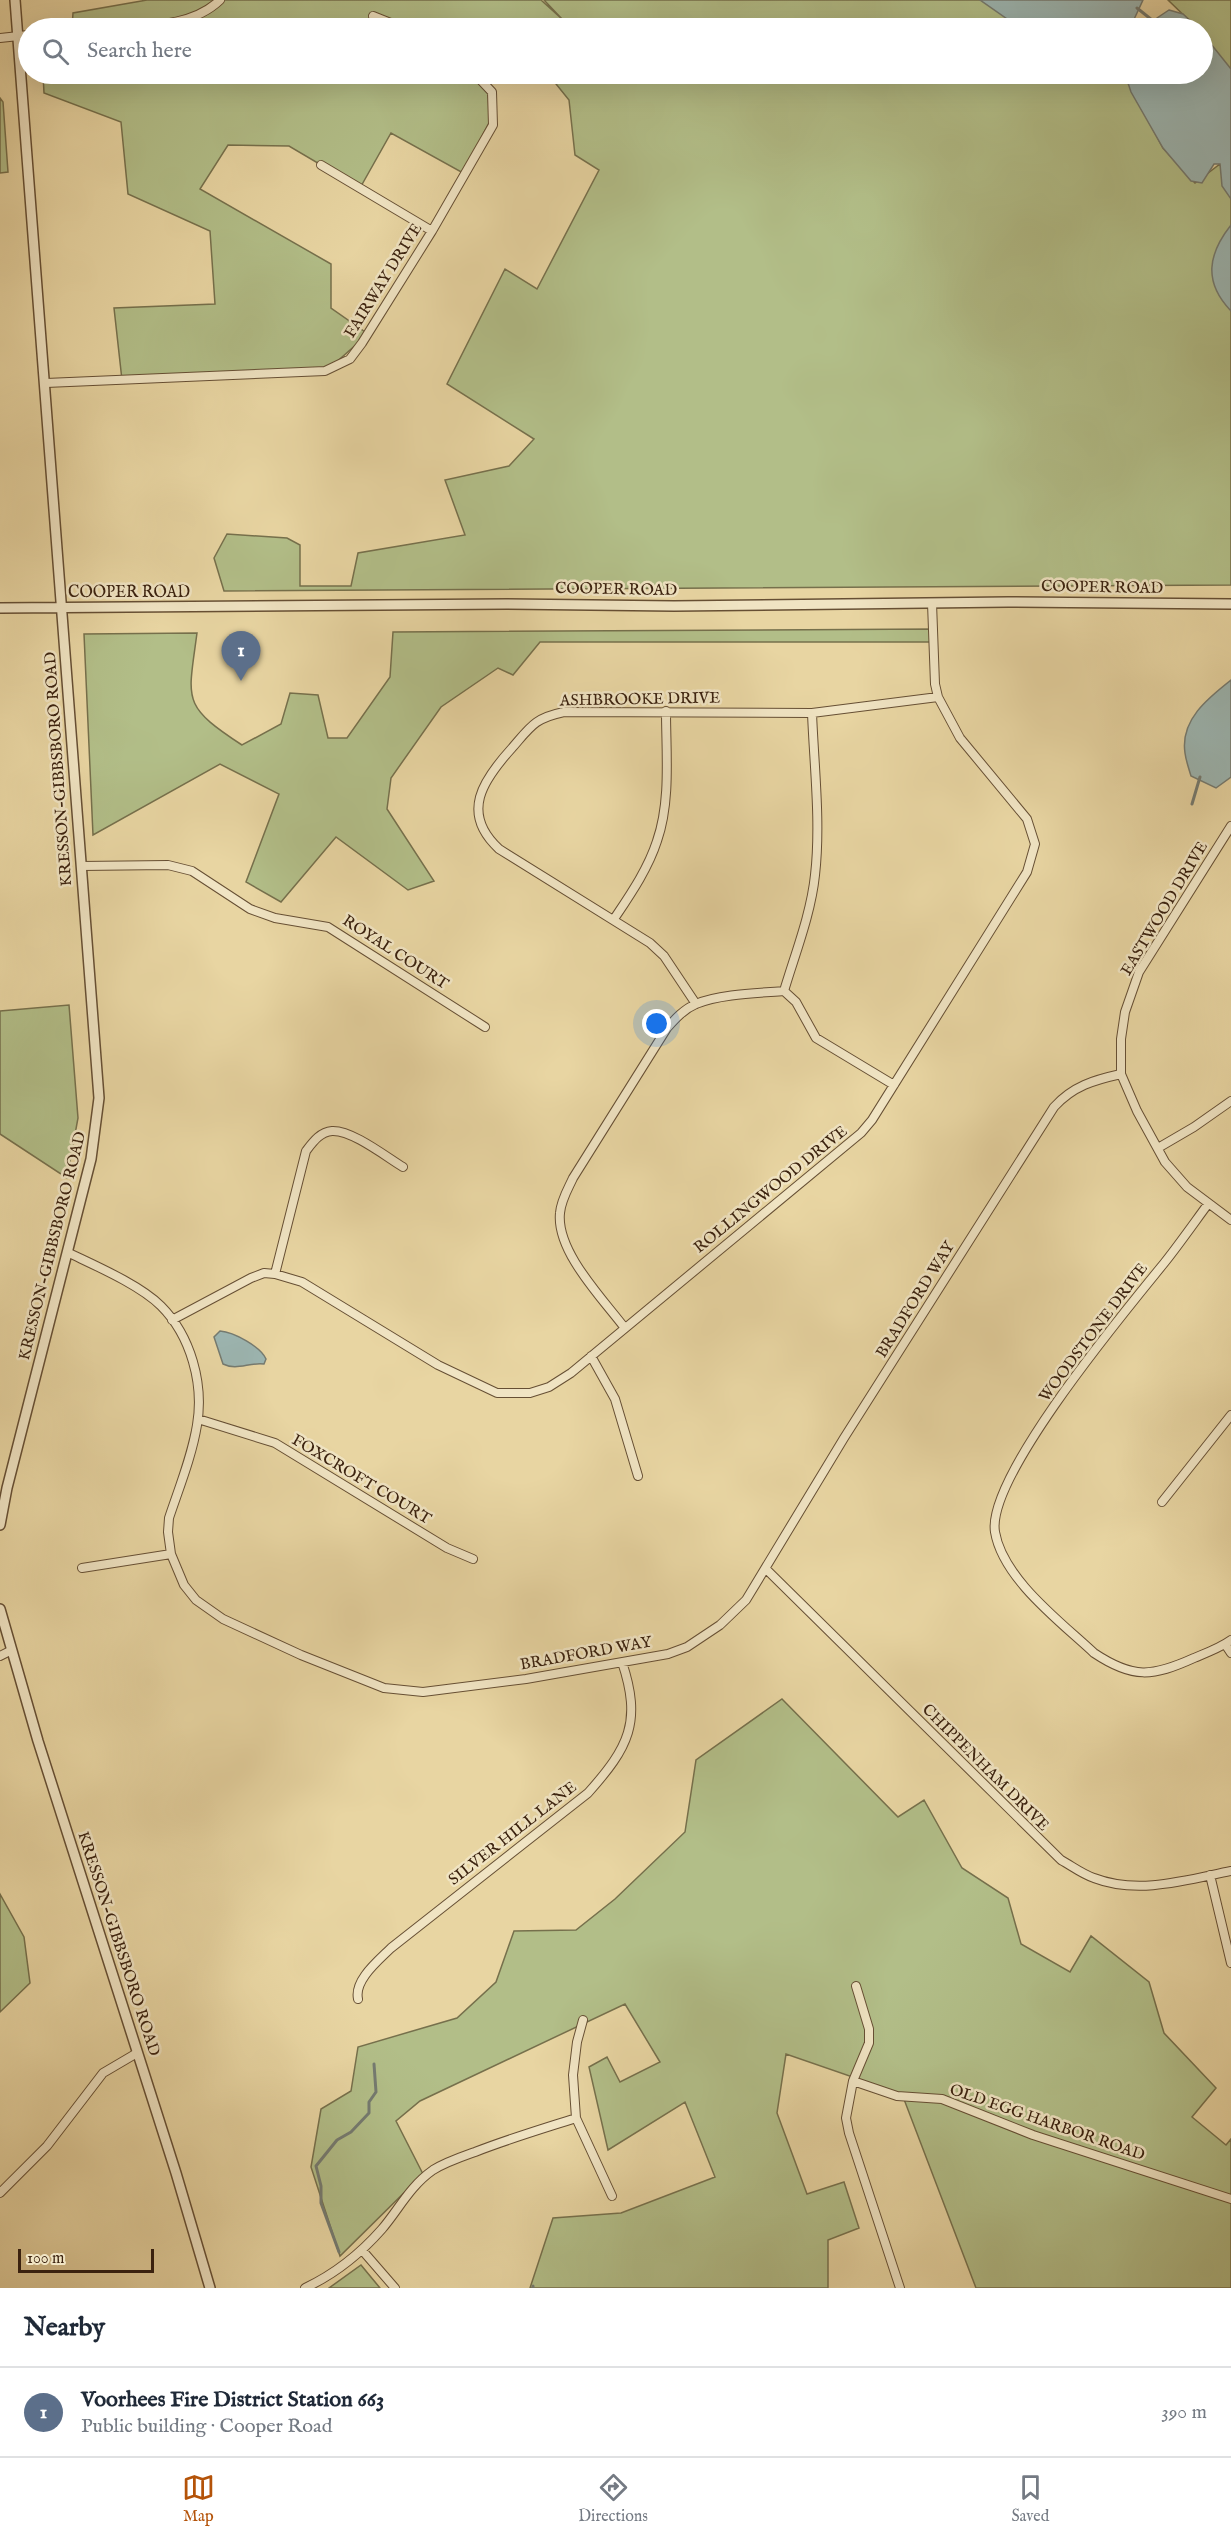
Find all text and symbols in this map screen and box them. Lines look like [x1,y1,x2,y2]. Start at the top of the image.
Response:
search box [18,18,1213,84]
icon: search [39,35,72,68]
text: Search here [87,37,192,65]
street label: FAIRWAY DRIVE [341,220,427,342]
street label: COOPER ROAD [1041,577,1163,599]
street label: COOPER ROAD [555,579,677,601]
street label: COOPER ROAD [68,583,190,603]
pin: 1 [222,632,260,681]
street label: KRESSON-GIBBSBORO ROAD [41,651,77,887]
street label: ASHBROOKE DRIVE [558,689,721,711]
street label: EASTWOOD DRIVE [1117,838,1213,980]
street label: ROYAL COURT [338,911,452,995]
your location [642,1009,671,1038]
street label: ROLLINGWOOD DRIVE [690,1122,852,1258]
street label: KRESSON-GIBBSBORO ROAD [15,1129,91,1362]
street label: BRADFORD WAY [872,1237,960,1362]
street label: WOODSTONE DRIVE [1035,1260,1153,1406]
street label: FOXCROFT COURT [288,1430,435,1530]
street label: BRADFORD WAY [518,1632,655,1675]
street label: CHIPPENHAM DRIVE [917,1700,1053,1836]
street label: SILVER HILL LANE [445,1778,581,1890]
street label: KRESSON-GIBBSBORO ROAD [72,1829,164,2059]
street label: OLD EGG HARBOR ROAD [947,2080,1147,2166]
scale bar [18,2246,154,2274]
text: 100 m [27,2249,64,2269]
text: Nearby [24,2311,105,2344]
text: Voorhees Fire District Station 663 [81,2386,384,2414]
text: 1 [40,2400,47,2425]
text: 390 m [1161,2400,1207,2425]
text: Public building · Cooper Road [81,2414,332,2439]
tab: Map [182,2471,215,2527]
tab: Directions [578,2471,648,2527]
tab: Saved [1011,2471,1049,2527]

